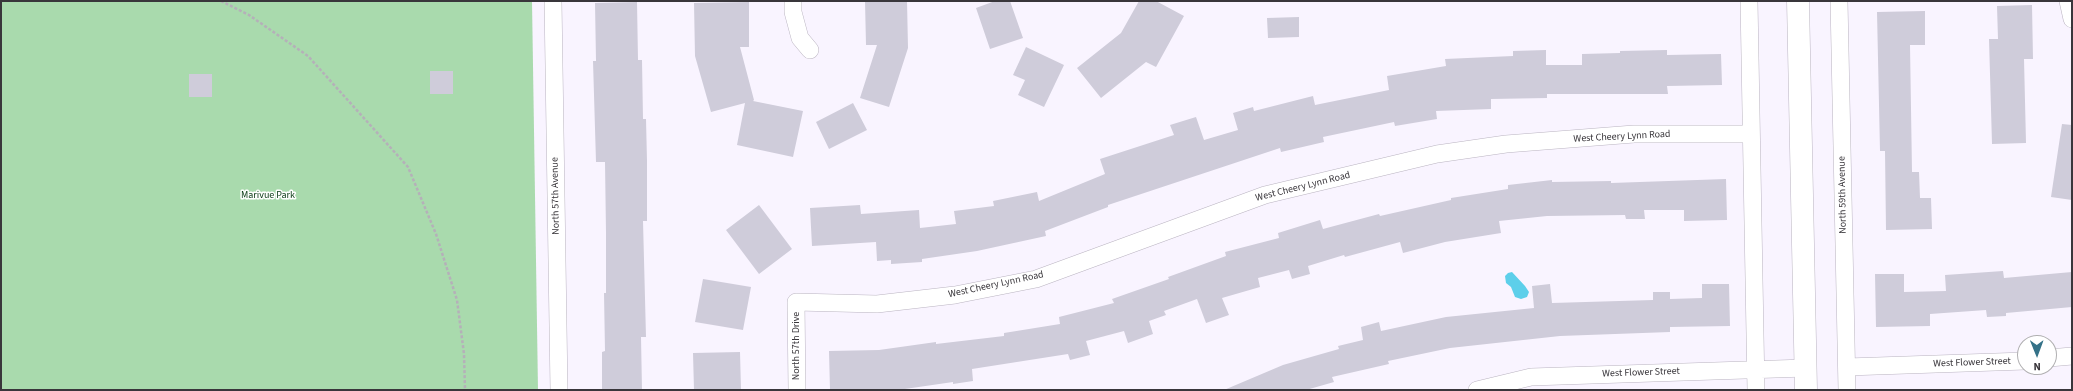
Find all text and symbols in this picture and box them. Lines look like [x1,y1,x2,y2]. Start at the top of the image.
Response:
street label: West Cheery Lynn Road [1573,128,1671,146]
street label: North 59th Avenue [1836,156,1850,234]
street label: North 57th Avenue [549,157,563,235]
street label: West Cheery Lynn Road [1254,169,1352,205]
park label: Marivue Park [241,190,295,202]
street label: West Cheery Lynn Road [947,269,1045,301]
street label: North 57th Drive [791,312,803,380]
north arrow [2017,335,2057,375]
street label: West Flower Street [1933,356,2011,370]
text: N [2033,359,2041,374]
street label: West Flower Street [1602,366,1680,380]

